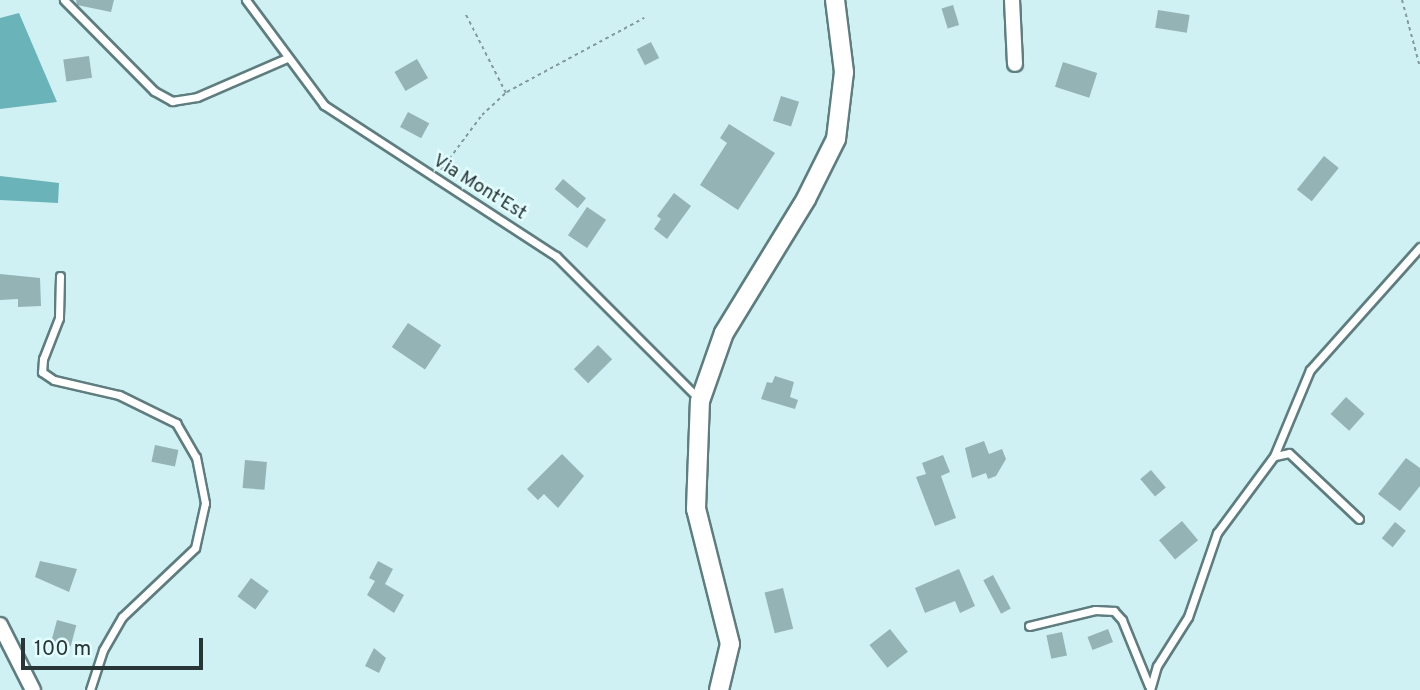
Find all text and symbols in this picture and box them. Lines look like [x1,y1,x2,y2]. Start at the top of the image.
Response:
street label: Via Mont'Est [428,150,530,226]
scale bar [24,624,206,668]
text: 100 m [34,636,91,663]

